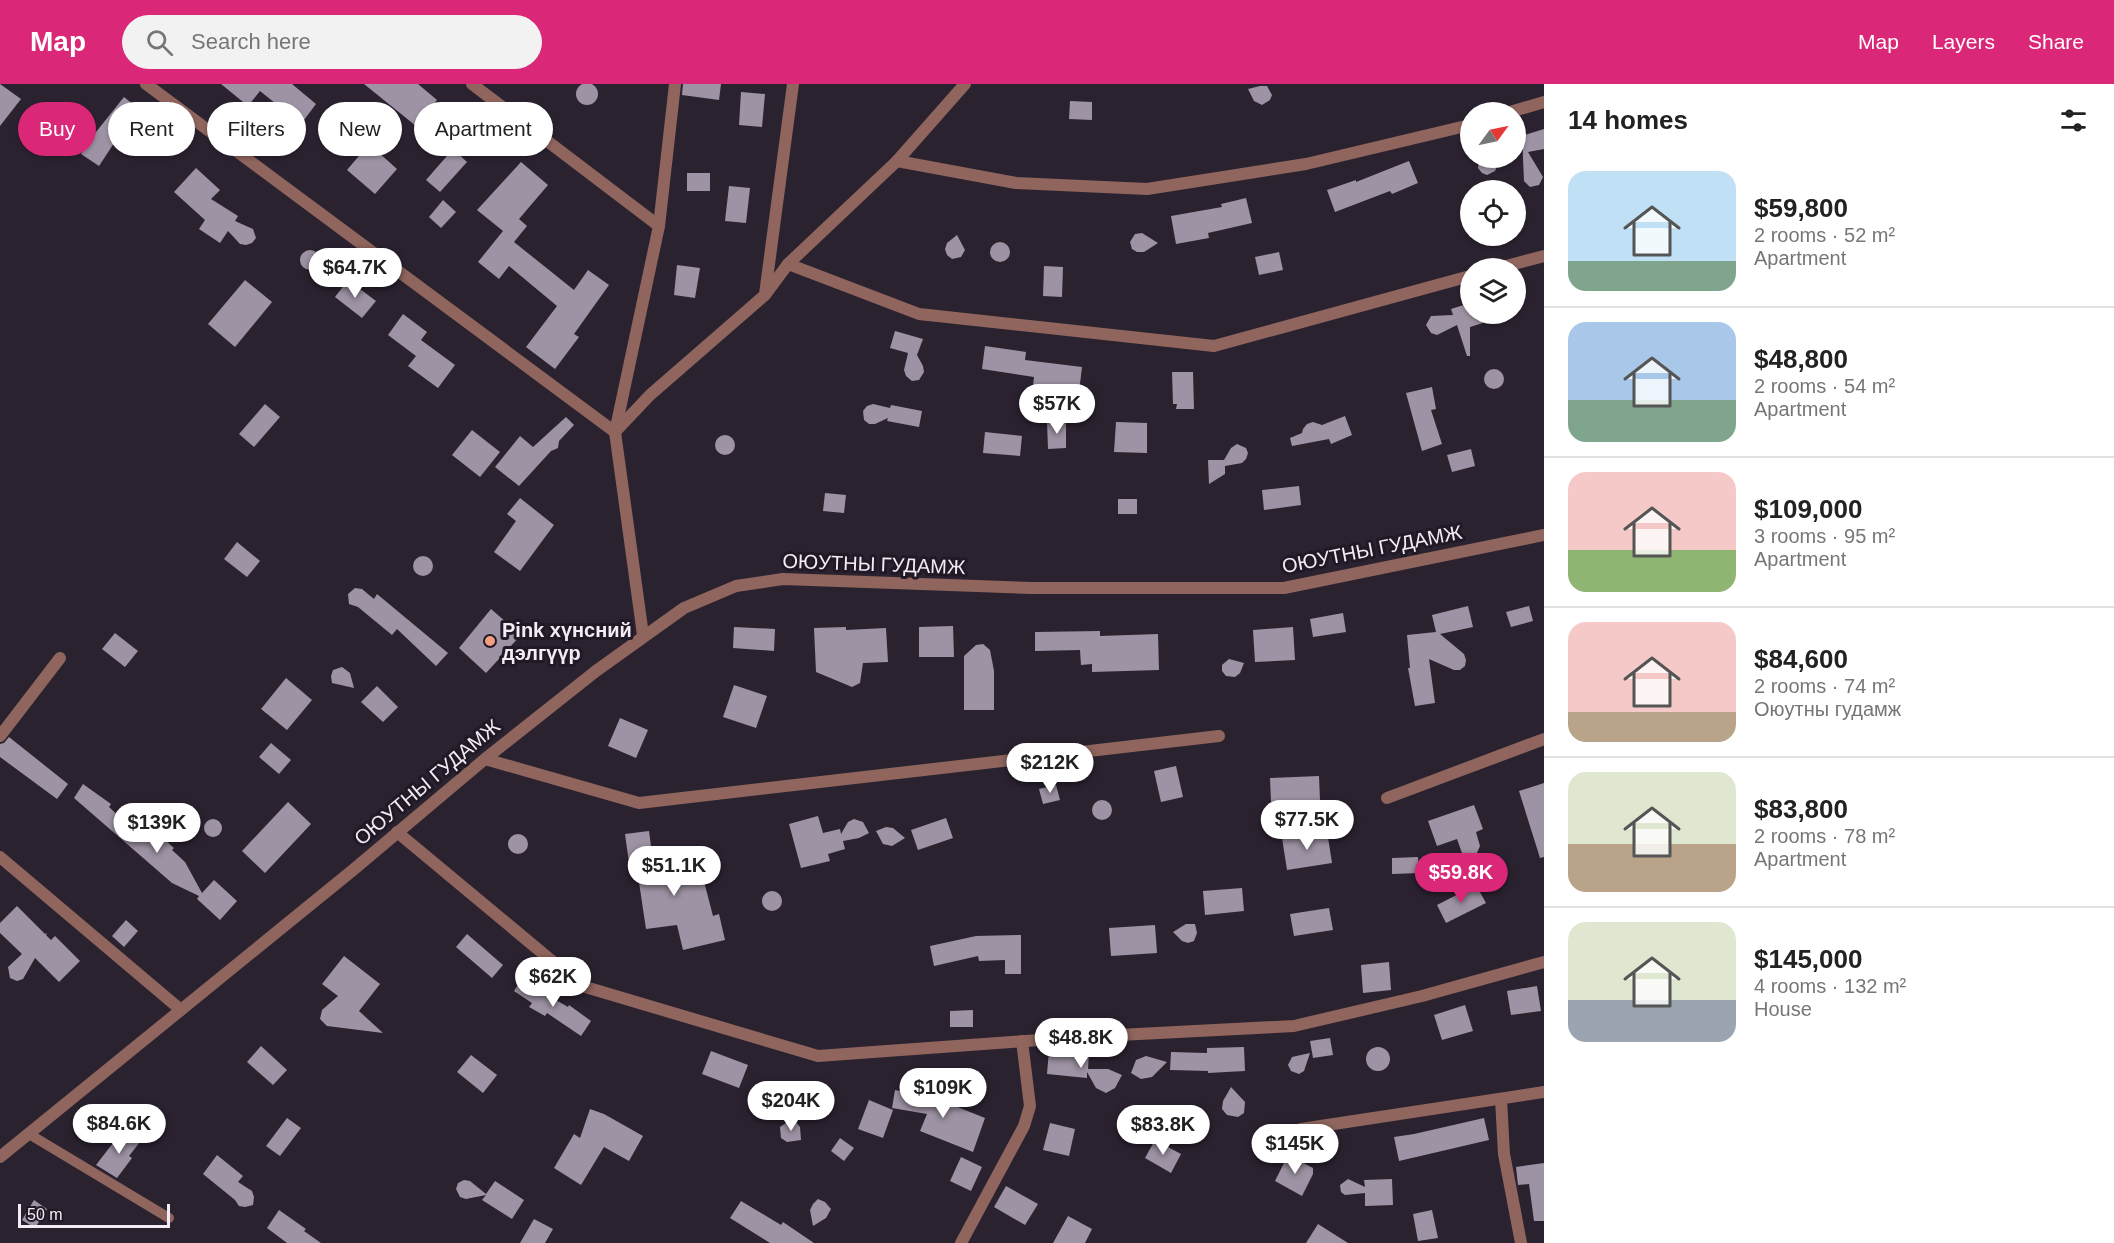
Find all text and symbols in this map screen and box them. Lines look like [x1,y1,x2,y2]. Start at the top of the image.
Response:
search box [122,15,542,69]
text: Map [30,26,86,57]
icon: search [143,26,176,59]
text: Search here [191,29,311,54]
text: Map [1858,30,1899,53]
text: Layers [1932,30,1995,53]
text: Share [2028,30,2084,53]
chip: Buy [18,102,96,156]
chip: Rent [108,102,195,156]
chip: Filters [207,102,306,156]
chip: New [318,102,402,156]
chip: Apartment [414,102,553,156]
north arrow [1460,102,1526,168]
map controls [1460,102,1526,324]
icon: filters [2057,104,2090,137]
text: 14 homes [1568,105,1688,135]
button: locate [1460,180,1526,246]
text: $59,800 [1754,193,1848,223]
icon: home [1616,195,1688,267]
text: 2 rooms · 52 m² [1754,224,1895,246]
text: Apartment [1754,247,1846,269]
pin: $64.7K [306,248,404,299]
text: $64.7K [323,256,387,278]
button: layers [1460,258,1526,324]
text: $48,800 [1754,344,1848,374]
icon: home [1616,346,1688,418]
text: 2 rooms · 54 m² [1754,375,1895,397]
pin: $57K [1021,384,1093,435]
text: $57K [1033,392,1081,414]
text: Apartment [1754,398,1846,420]
text: $109,000 [1754,494,1862,524]
icon: home [1616,496,1688,568]
street label: ОЮУТНЫ ГУДАМЖ [1280,521,1464,577]
text: 3 rooms · 95 m² [1754,525,1895,547]
text: Apartment [1754,548,1846,570]
street label: ОЮУТНЫ ГУДАМЖ [782,550,966,578]
place label: Pink хүнсний дэлгүүр [502,619,632,664]
marker: Pink хүнсний дэлгүүр [483,634,497,648]
text: $84,600 [1754,644,1848,674]
icon: home [1616,646,1688,718]
text: 2 rooms · 74 m² [1754,675,1895,697]
text: Оюутны гудамж [1754,698,1901,720]
street label: ОЮУТНЫ ГУДАМЖ [350,714,505,849]
pin: $212K [1008,743,1092,794]
text: $212K [1021,751,1079,773]
text: $83,800 [1754,794,1848,824]
icon: home [1616,796,1688,868]
pin: $77.5K [1258,800,1356,851]
pin: $139K [115,803,199,854]
text: $77.5K [1275,808,1339,830]
text: $139K [128,811,186,833]
text: 2 rooms · 78 m² [1754,825,1895,847]
pin: $51.1K [625,846,723,897]
text: Apartment [1754,848,1846,870]
pin: $59.8K [1412,853,1510,904]
text: $51.1K [642,854,706,876]
text: $59.8K [1429,861,1493,883]
text: $145,000 [1754,944,1862,974]
icon: home [1616,946,1688,1018]
pin: $62K [517,957,589,1008]
text: $62K [529,965,577,987]
text: 4 rooms · 132 m² [1754,975,1906,997]
text: House [1754,998,1812,1020]
pin: $48.8K [1032,1018,1130,1069]
text: $48.8K [1049,1026,1113,1048]
pin: $109K [901,1068,985,1119]
text: $109K [914,1076,972,1098]
pin: $204K [749,1081,833,1132]
text: $204K [762,1089,820,1111]
pin: $84.6K [70,1104,168,1155]
pin: $83.8K [1114,1105,1212,1156]
text: $84.6K [87,1112,151,1134]
text: $83.8K [1131,1113,1195,1135]
pin: $145K [1253,1124,1337,1175]
text: $145K [1266,1132,1324,1154]
scale bar [18,1201,170,1228]
text: 50 m [27,1206,63,1223]

